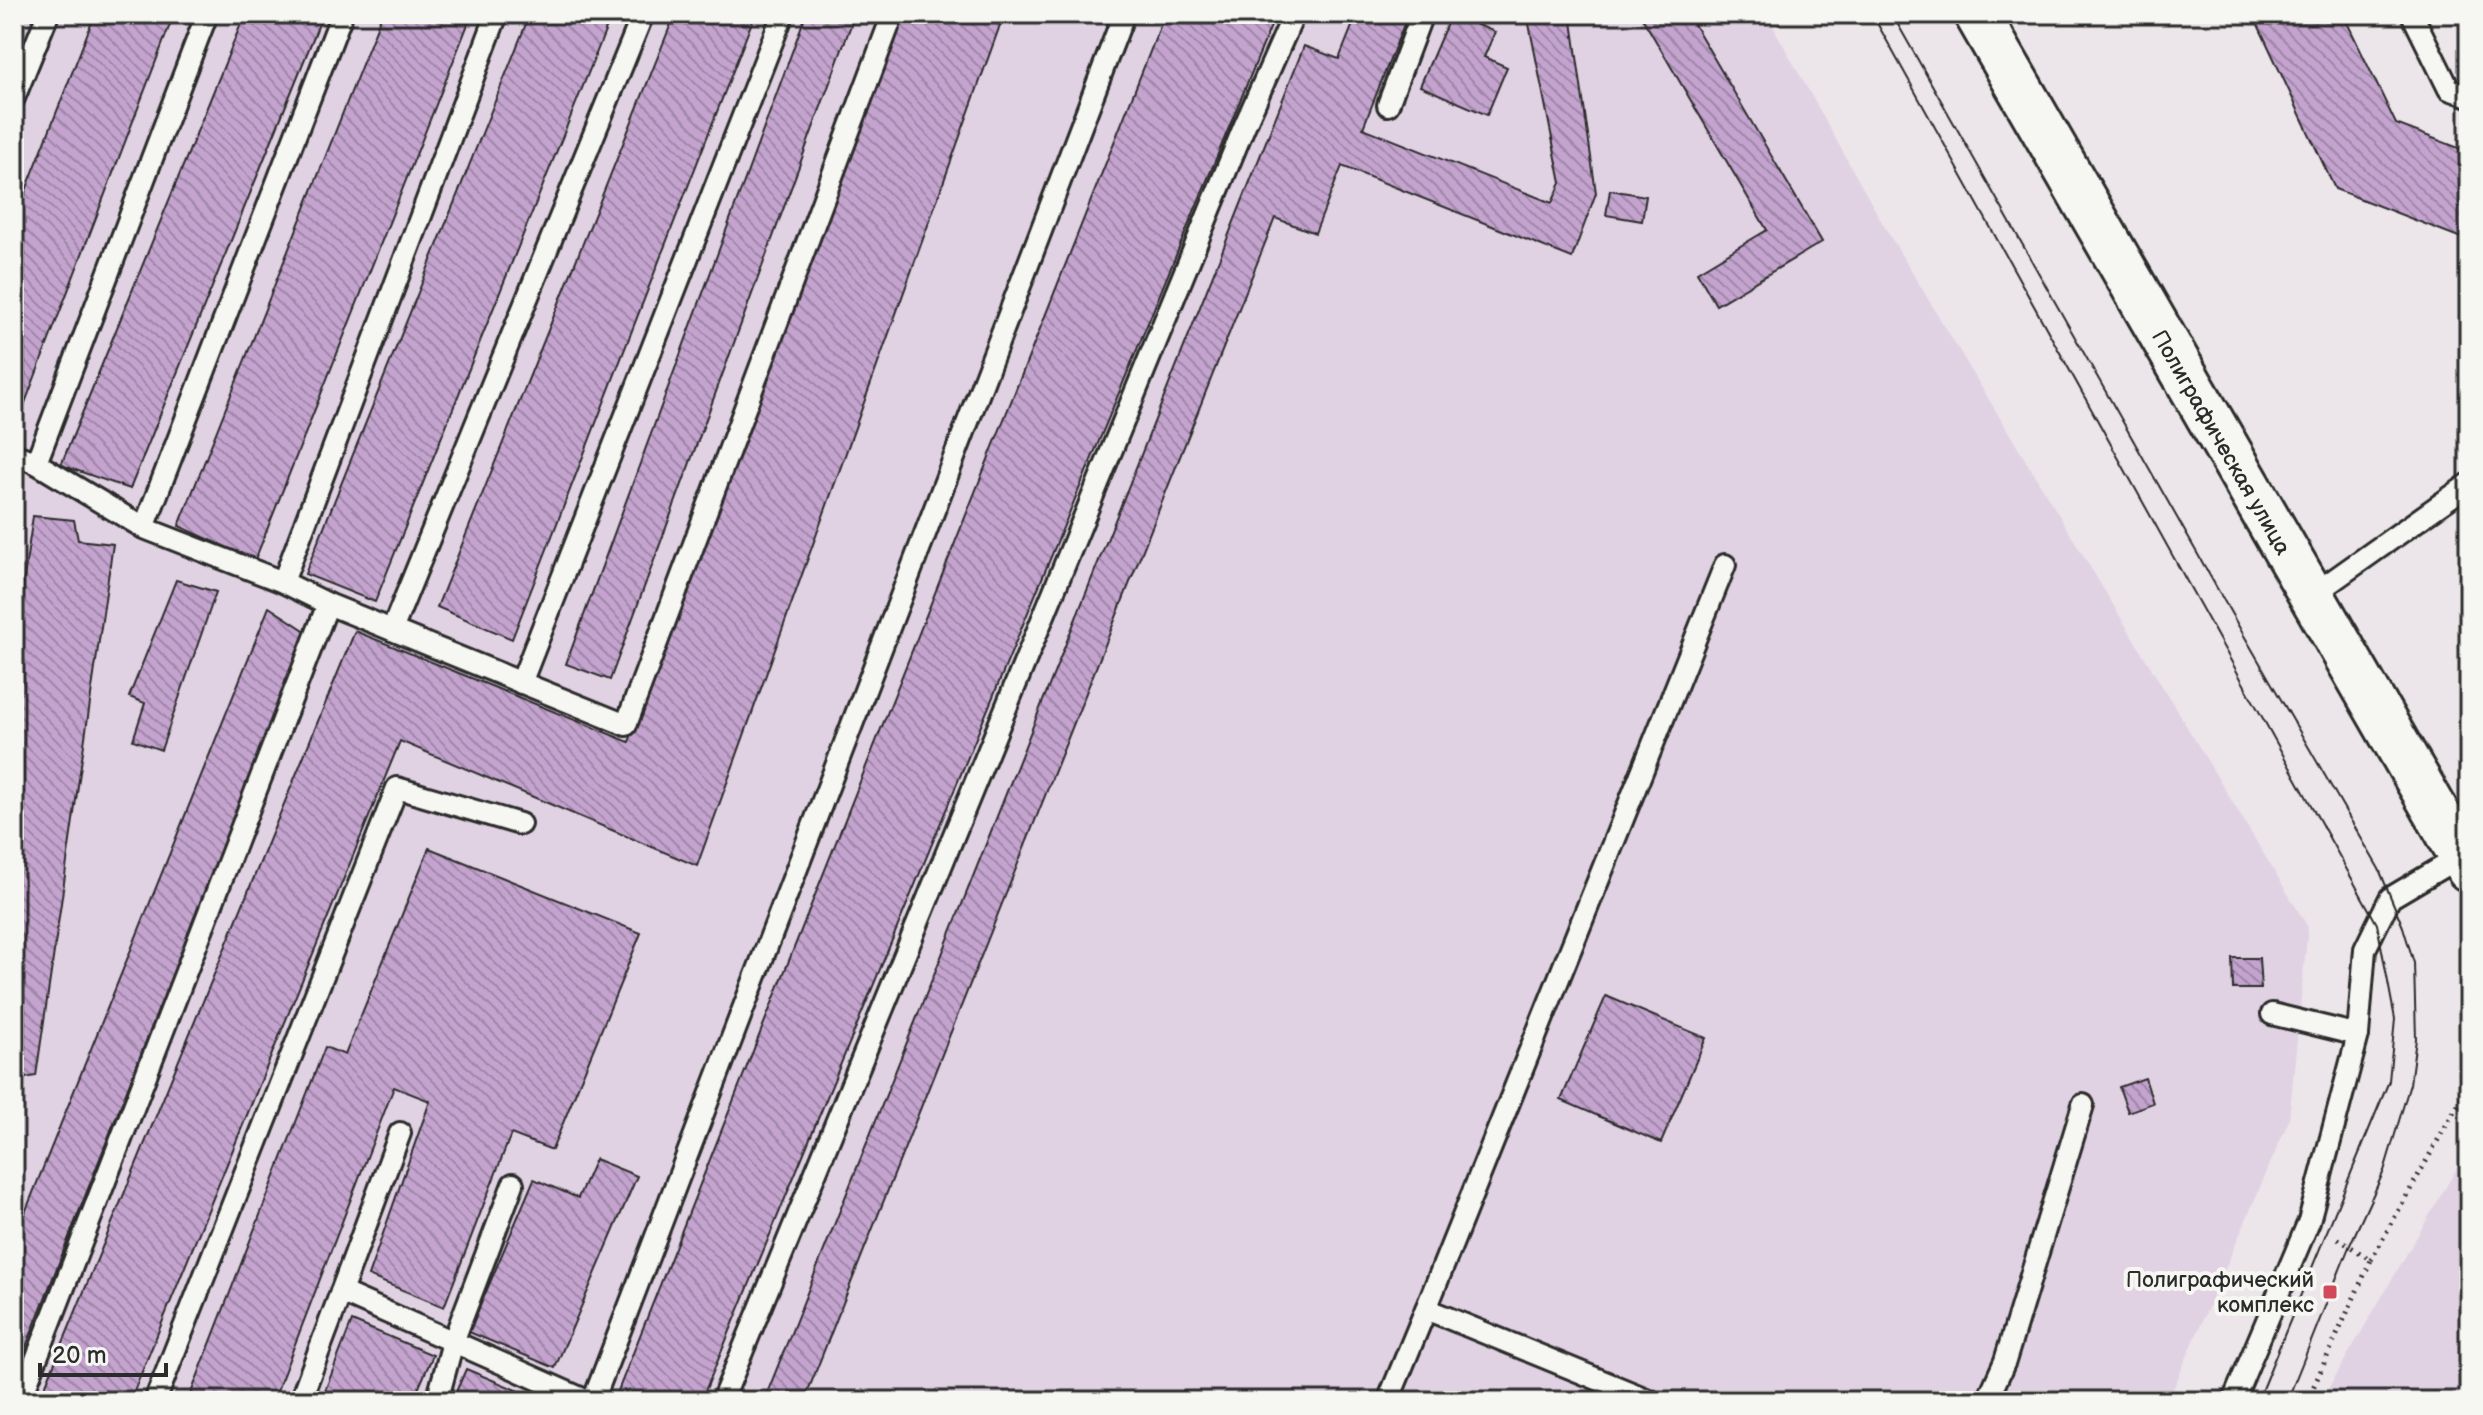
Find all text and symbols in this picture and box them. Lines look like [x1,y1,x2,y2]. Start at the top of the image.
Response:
street label: Полиграфическая улица [2145,326,2296,560]
place label: Полиграфический комплекс [2126,1267,2314,1319]
marker: Полиграфический комплекс [2321,1283,2339,1301]
scale bar [40,1327,166,1377]
text: 20 m [52,1341,107,1370]

